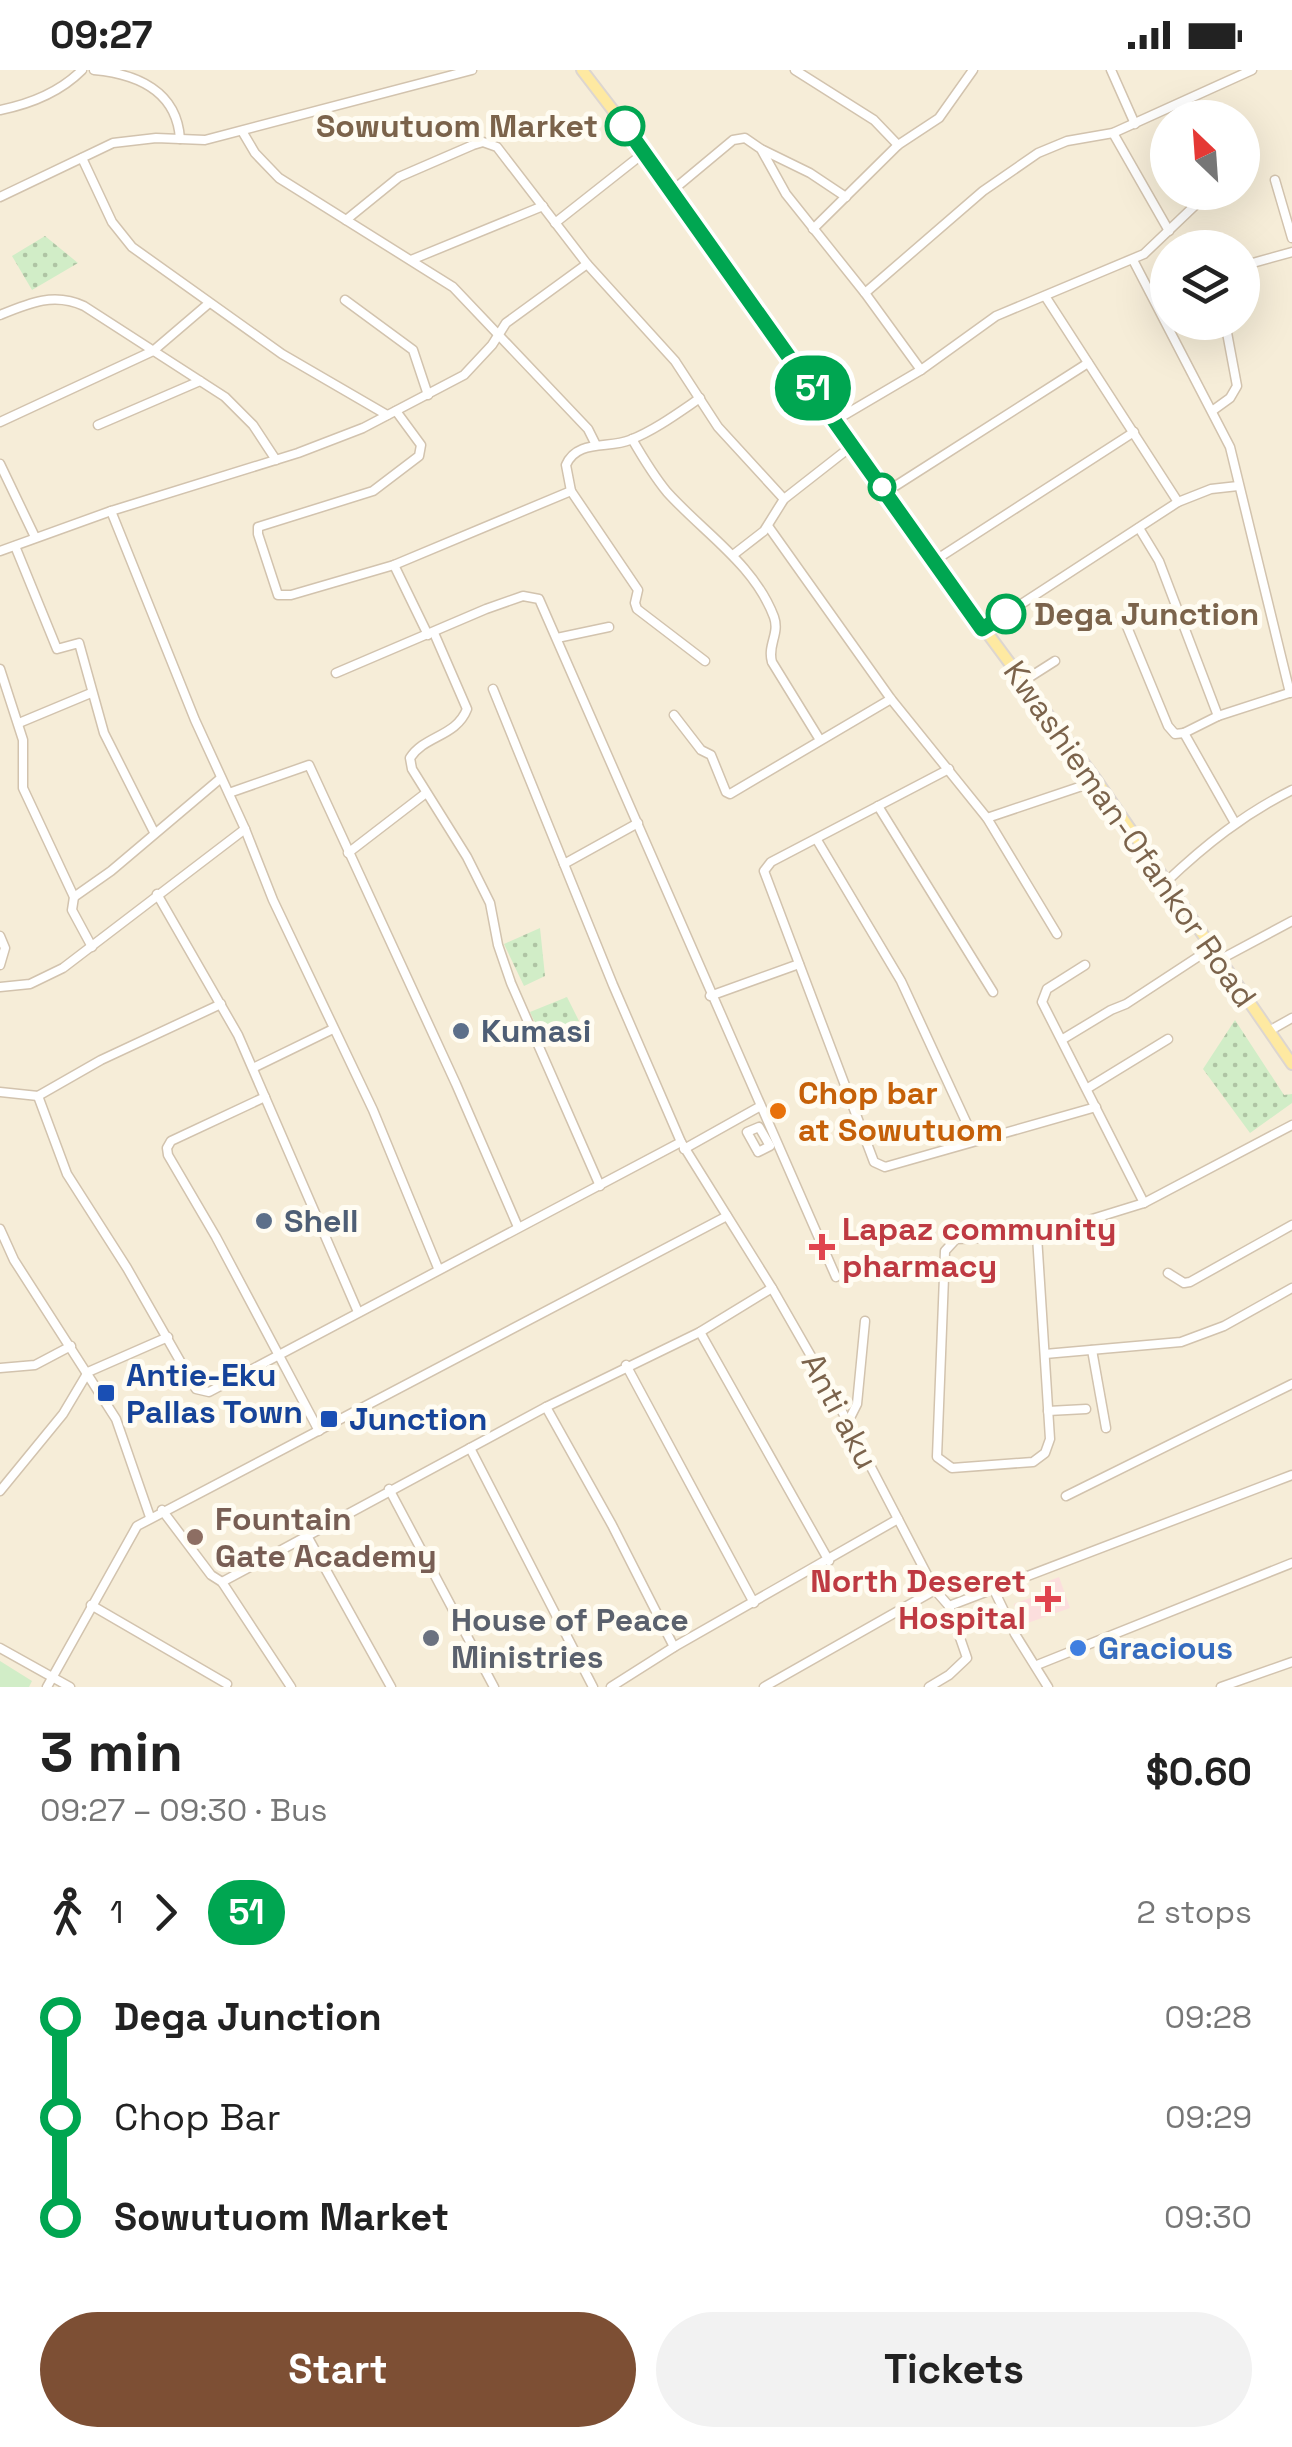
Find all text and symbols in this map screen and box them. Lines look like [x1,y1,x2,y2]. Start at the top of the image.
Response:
text: 09:27 [50,11,153,59]
north arrow [1150,100,1260,210]
map controls [1150,100,1260,340]
place label: Sowutuom Market [316,106,598,146]
marker: Sowutuom Market [606,107,644,145]
button: layers [1150,230,1260,340]
line badge: 51 [768,356,858,420]
text: 51 [795,366,831,410]
unlabelled marker [869,474,895,500]
place label: Dega Junction [1034,594,1259,634]
marker: Dega Junction [987,595,1025,633]
street label: Kwashieman-Ofankor Road [995,653,1265,1015]
place label: Kumasi [481,1011,591,1051]
marker: Kumasi [450,1020,472,1042]
place label: Chop bar at Sowutuom [798,1073,1003,1150]
marker: Chop bar at Sowutuom [767,1100,789,1122]
place label: Shell [284,1201,359,1241]
place label: Lapaz community pharmacy [842,1209,1116,1286]
marker: Shell [253,1210,275,1232]
marker: Lapaz community pharmacy [811,1236,833,1258]
street label: Anti aku [793,1346,887,1476]
place label: Antie-Eku Pallas Town [126,1355,303,1432]
marker: Antie-Eku Pallas Town [95,1382,117,1404]
place label: Junction [349,1399,488,1439]
marker: Junction [318,1408,340,1430]
place label: Fountain Gate Academy [215,1499,437,1576]
marker: Fountain Gate Academy [184,1526,206,1548]
place label: North Deseret Hospital [810,1561,1026,1638]
marker: North Deseret Hospital [1035,1586,1061,1612]
place label: House of Peace Ministries [451,1600,689,1677]
marker: House of Peace Ministries [420,1627,442,1649]
place label: Gracious [1098,1628,1233,1668]
marker: Gracious [1067,1637,1089,1659]
text: 3 min [40,1717,183,1787]
text: $0.60 [1146,1748,1252,1796]
text: 09:27 – 09:30 · Bus [40,1790,327,1830]
icon: walk [40,1885,95,1940]
icon: forward [138,1885,193,1940]
text: 51 [228,1890,265,1934]
text: 1 [110,1892,123,1932]
text: 2 stops [1137,1892,1252,1932]
text: Dega Junction [114,1993,382,2041]
text: 09:28 [1165,1997,1252,2037]
text: Chop Bar [114,2093,281,2141]
text: 09:29 [1165,2097,1252,2137]
text: Sowutuom Market [114,2193,449,2241]
text: 09:30 [1164,2197,1252,2237]
button: Start [40,2312,636,2427]
button: Tickets [656,2312,1252,2427]

